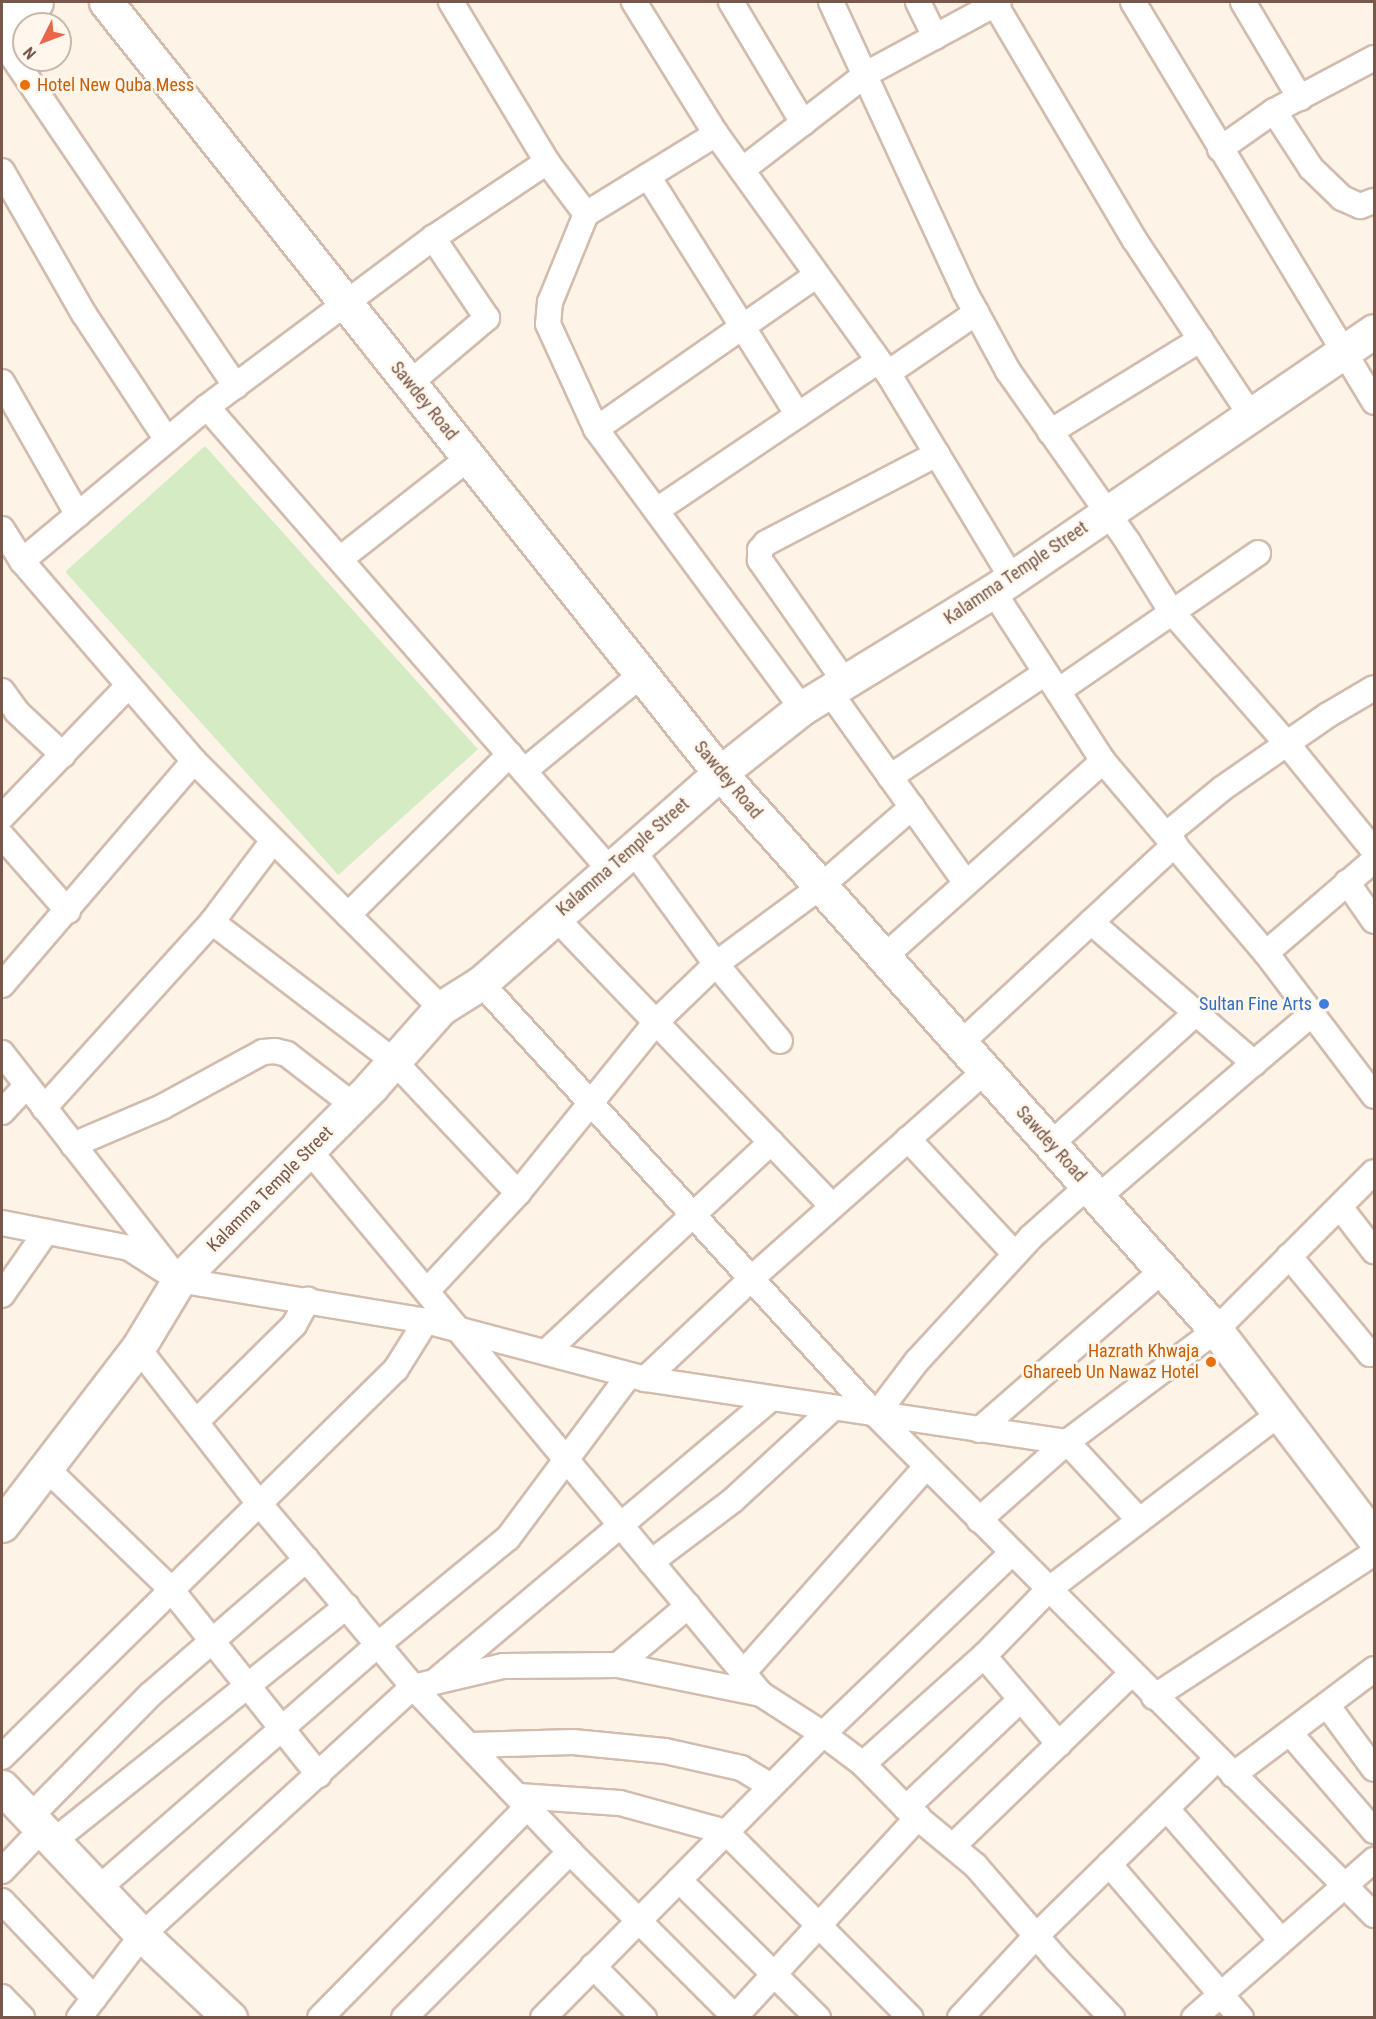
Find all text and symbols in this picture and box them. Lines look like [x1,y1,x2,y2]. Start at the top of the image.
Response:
north arrow [12,12,72,72]
text: N [19,43,40,63]
place label: Hotel New Quba Mess [37,74,194,96]
marker: Hotel New Quba Mess [18,78,32,92]
street label: Sawdey Road [386,357,462,445]
street label: Kalamma Temple Street [940,517,1092,629]
street label: Sawdey Road [689,737,767,823]
street label: Kalamma Temple Street [552,793,694,921]
place label: Sultan Fine Arts [1199,993,1312,1015]
marker: Sultan Fine Arts [1317,997,1331,1011]
street label: Sawdey Road [1011,1102,1091,1186]
street label: Kalamma Temple Street [203,1122,337,1256]
place label: Hazrath Khwaja Ghareeb Un Nawaz Hotel [1023,1341,1199,1384]
marker: Hazrath Khwaja Ghareeb Un Nawaz Hotel [1204,1355,1218,1369]

